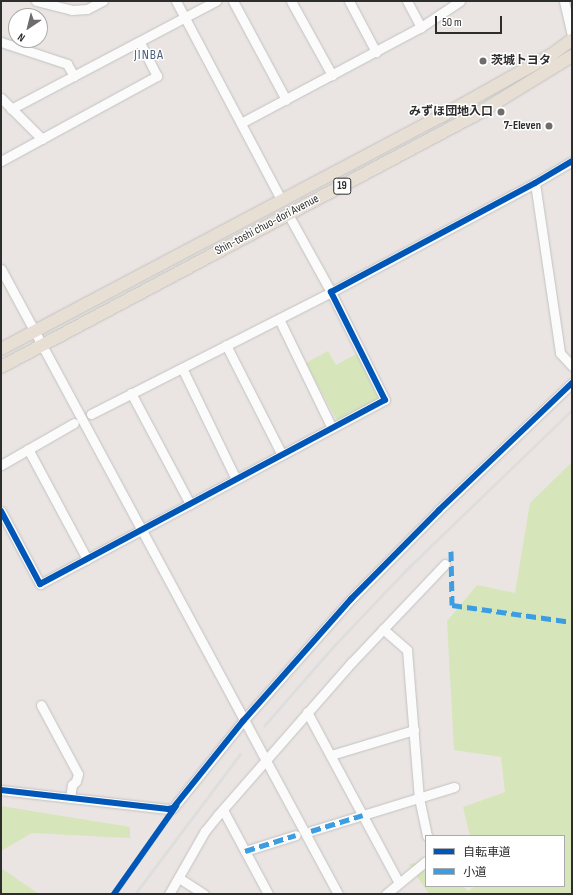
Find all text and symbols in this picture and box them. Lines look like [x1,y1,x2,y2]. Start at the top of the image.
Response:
north arrow [8,8,48,48]
scale bar [437,8,504,34]
text: 50 m [442,15,462,30]
text: N [15,30,28,44]
district label: JINBA [134,47,164,63]
place label: 茨城トヨタ [491,54,551,68]
marker: 茨城トヨタ [478,56,488,66]
place label: みずほ団地入口 [409,105,493,119]
marker: みずほ団地入口 [496,107,506,117]
place label: 7-Eleven [504,119,541,133]
marker: 7-Eleven [544,121,554,131]
road number: 19 [333,177,351,195]
street label: Shin-toshi chuo-dori Avenue [213,192,321,258]
legend [425,835,565,887]
text: 自転車道 [463,845,511,860]
text: 小道 [463,865,487,880]

